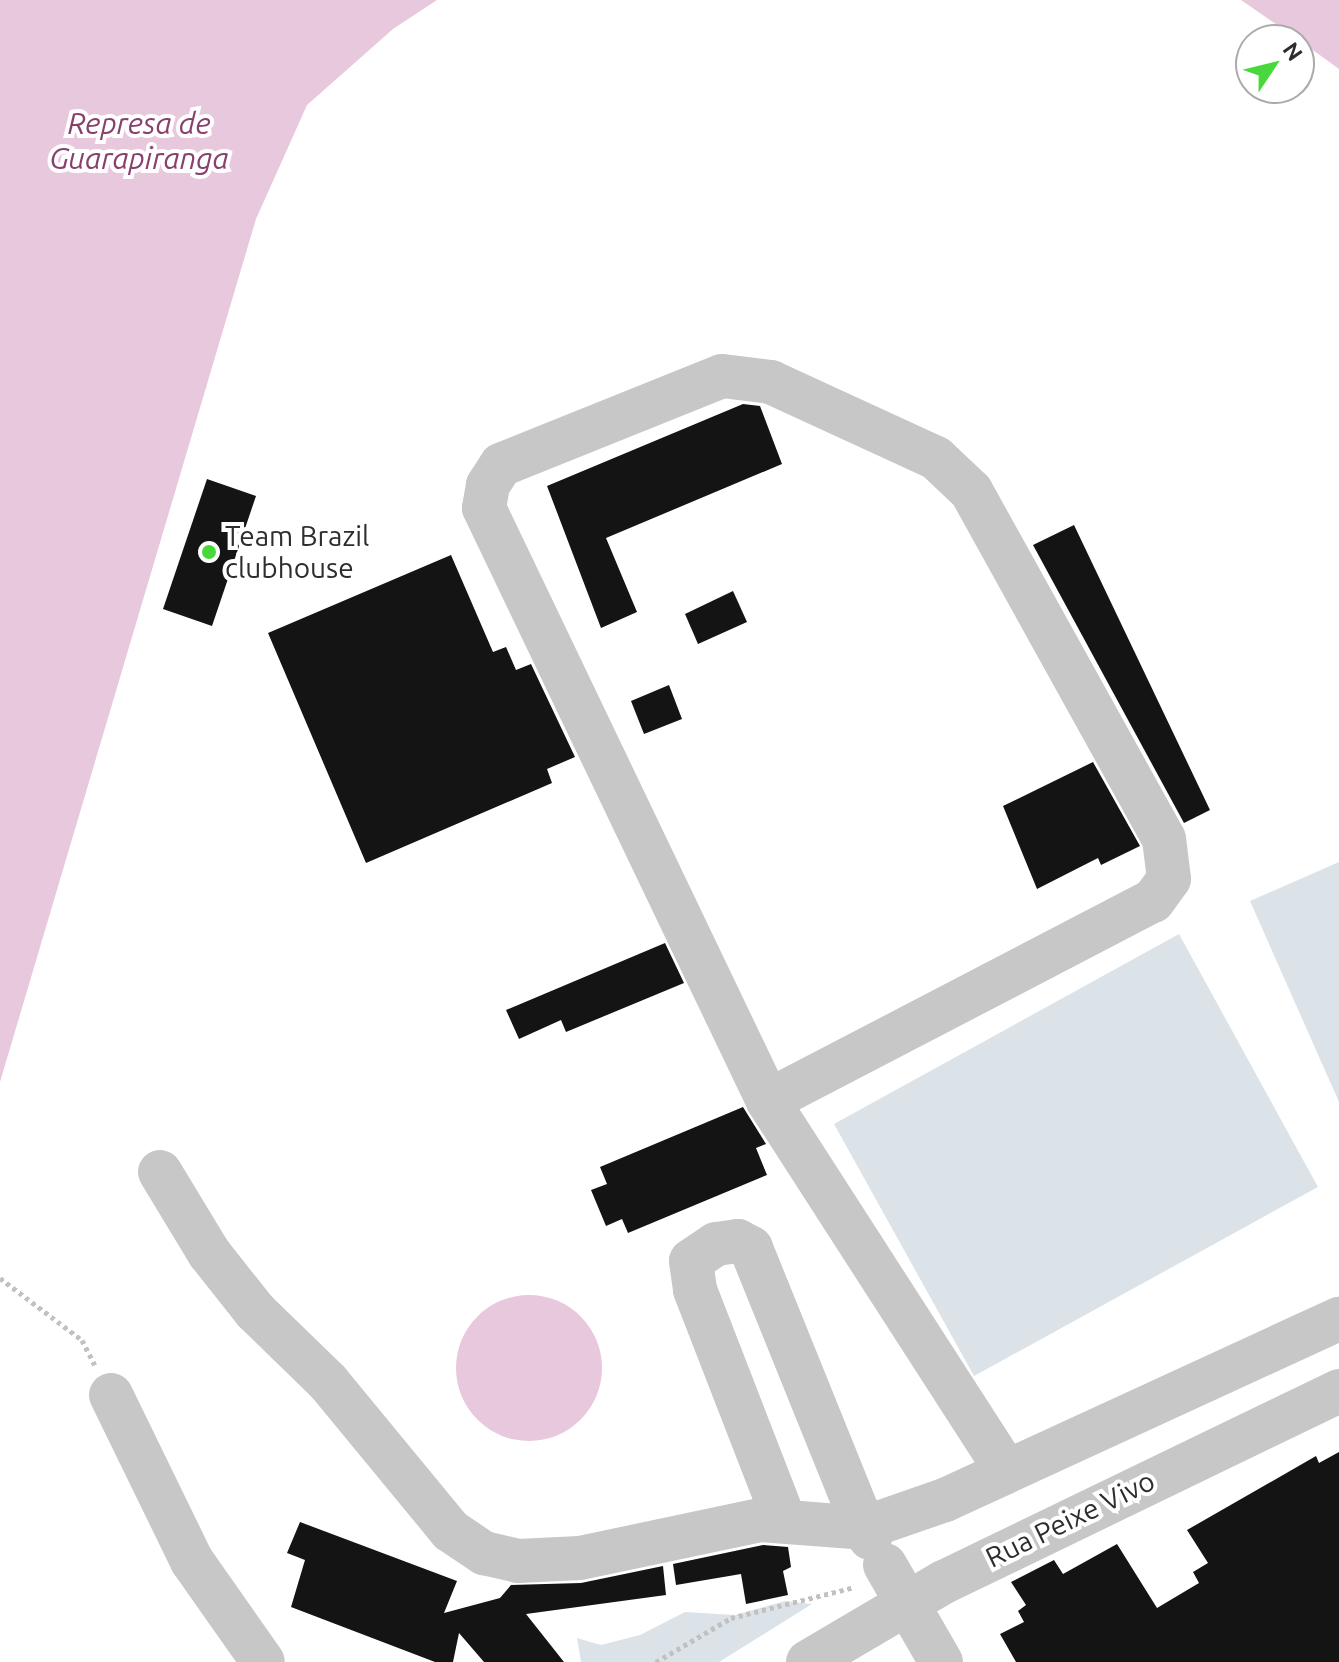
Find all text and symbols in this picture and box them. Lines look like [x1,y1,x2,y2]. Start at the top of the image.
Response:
north arrow [1235,24,1315,104]
text: N [1278,37,1308,65]
water label: Represa de Guarapiranga [49,105,229,176]
place label: Team Brazil clubhouse [225,519,369,585]
marker: Team Brazil clubhouse [200,543,218,561]
street label: Rua Peixe Vivo [980,1464,1160,1574]

